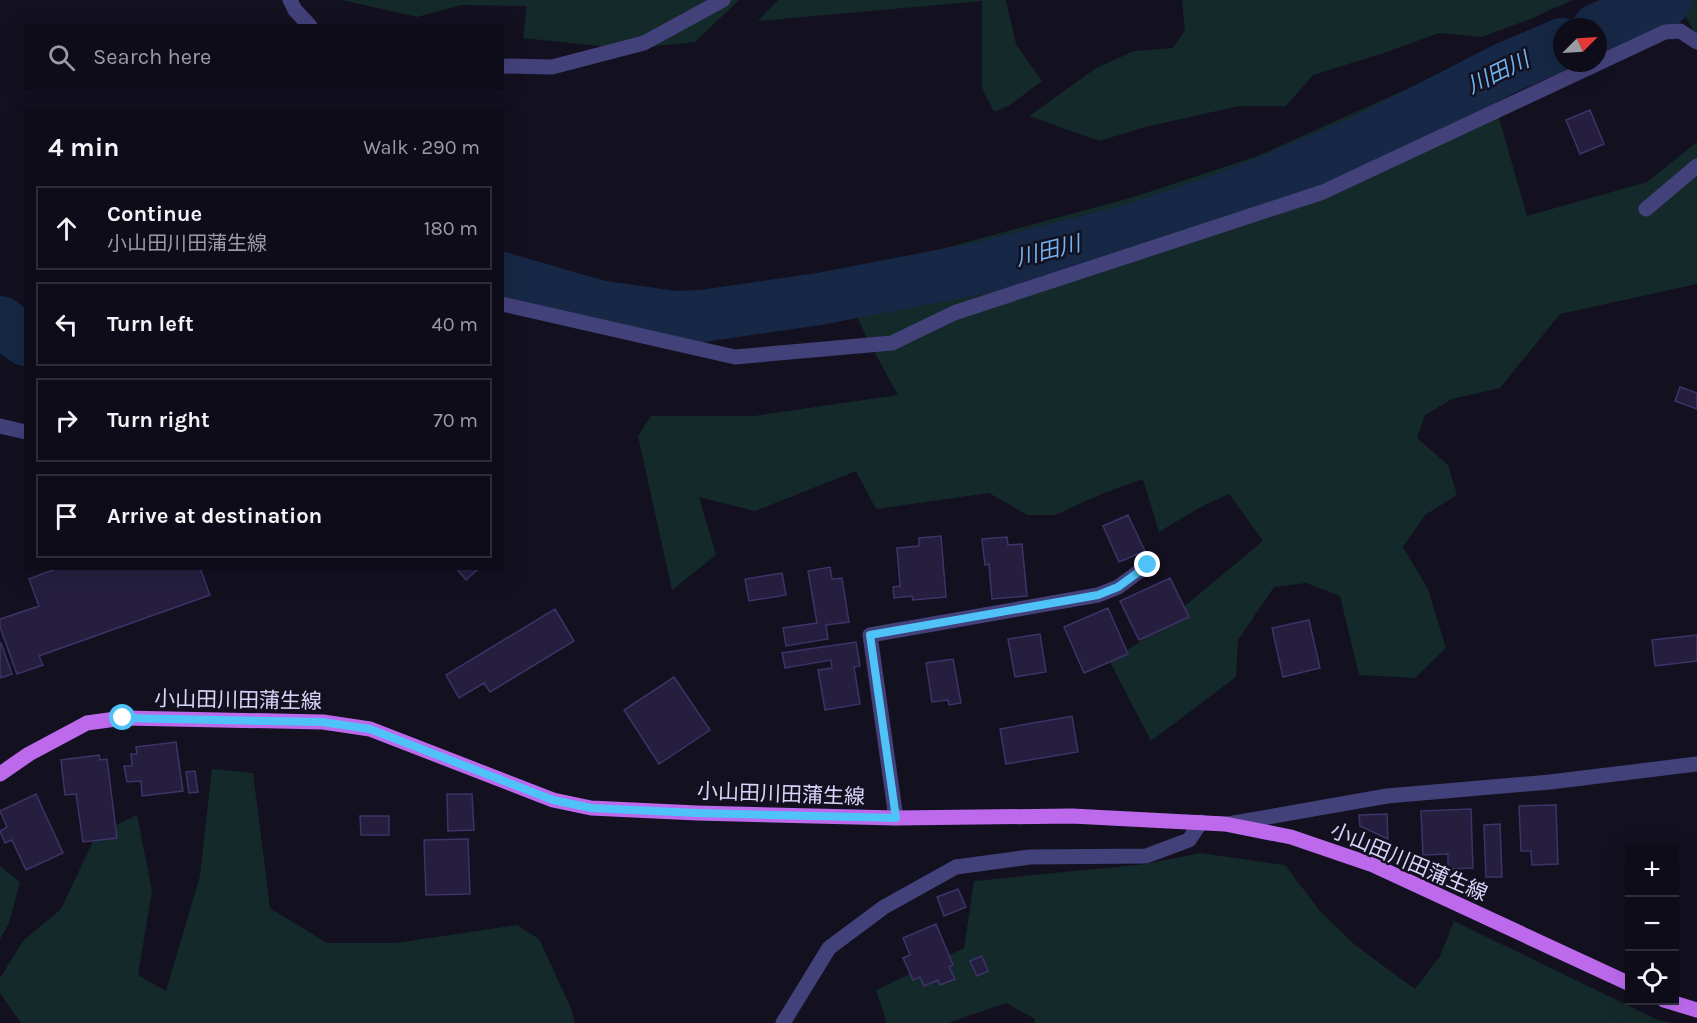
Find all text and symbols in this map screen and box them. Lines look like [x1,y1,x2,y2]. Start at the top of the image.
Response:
north arrow [1553,18,1607,72]
search box [24,24,504,90]
icon: search [45,41,78,74]
text: Search here [93,44,211,70]
water label: 川田川 [1463,46,1535,99]
text: 4 min [48,132,119,163]
text: Walk · 290 m [363,136,480,159]
text: Continue [107,201,202,227]
icon: ahead [50,212,83,245]
text: 180 m [424,217,478,240]
water label: 川田川 [1013,230,1085,272]
text: 小山田川田蒲生線 [107,232,267,255]
icon: left [50,308,83,341]
text: Turn left [107,311,194,337]
text: 40 m [432,313,478,336]
icon: right [50,404,83,437]
text: Turn right [107,407,210,433]
text: 70 m [433,409,478,432]
icon: arrive [50,500,83,533]
text: Arrive at destination [107,503,322,529]
route end [1134,551,1160,577]
street label: 小山田川田蒲生線 [154,687,322,713]
route start [109,704,135,730]
street label: 小山田川田蒲生線 [697,779,865,809]
street label: 小山田川田蒲生線 [1327,818,1491,906]
map controls [1625,843,1679,1005]
button: + [1625,843,1679,897]
button: − [1625,897,1679,951]
button: locate [1625,951,1679,1005]

